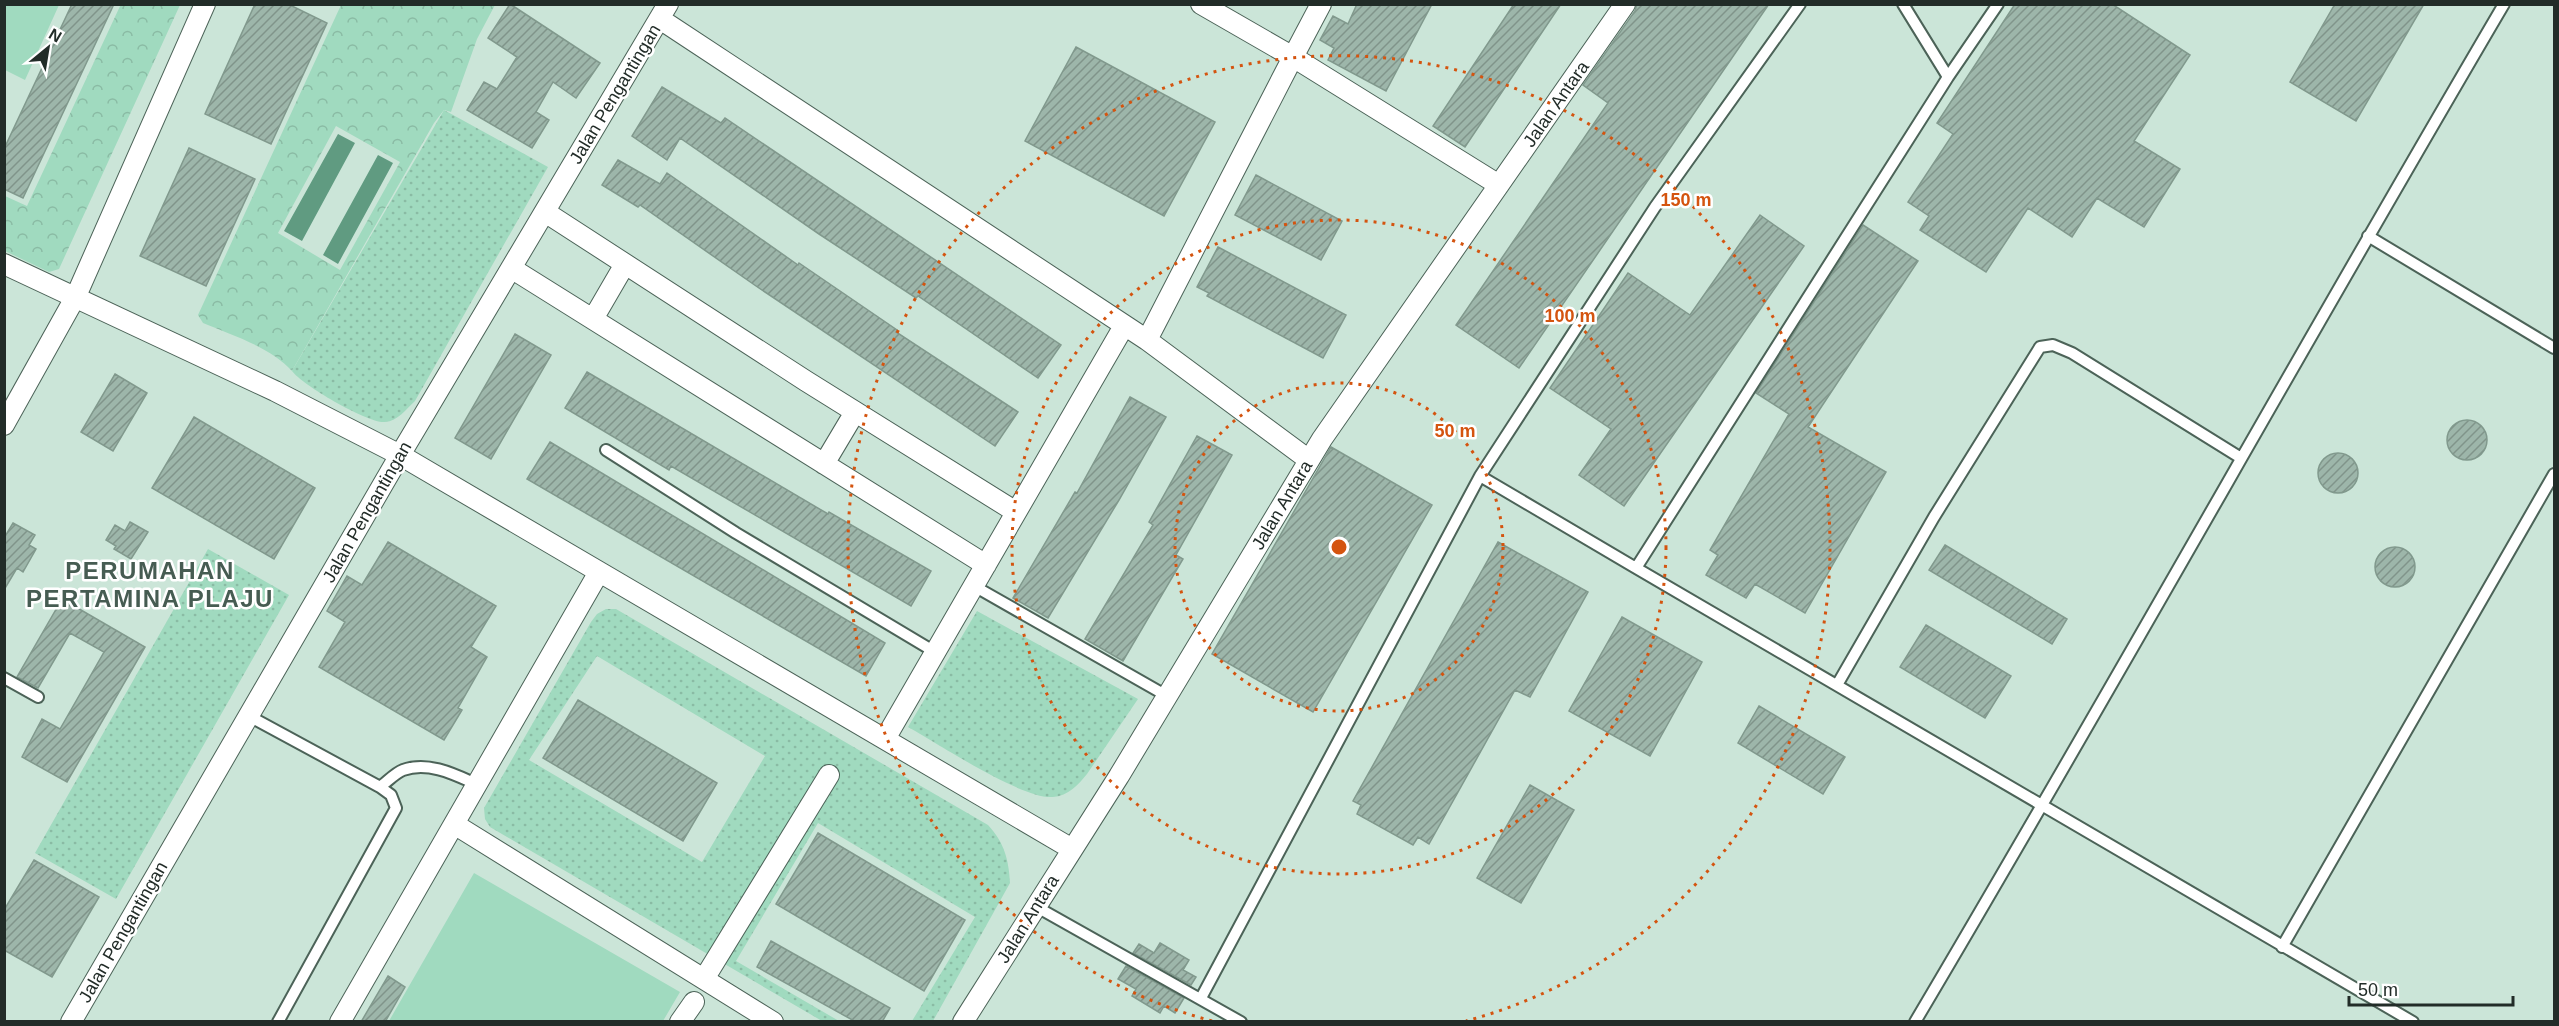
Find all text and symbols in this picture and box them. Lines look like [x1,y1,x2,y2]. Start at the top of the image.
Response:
north arrow [18,18,78,78]
street label: Jalan Pengantingan [565,21,665,167]
text: N [46,25,65,46]
street label: Jalan Antara [1519,56,1593,151]
text: 150 m [1660,190,1712,210]
text: 100 m [1544,306,1596,326]
text: 50 m [1434,421,1476,441]
street label: Jalan Pengantingan [319,438,415,586]
street label: Jalan Antara [1248,456,1317,553]
centre of rings [1329,537,1349,557]
district label: PERUMAHAN PERTAMINA PLAJU [26,557,274,612]
street label: Jalan Pengantingan [75,858,171,1006]
street label: Jalan Antara [993,870,1064,967]
scale bar [2349,969,2512,1007]
text: 50 m [2358,980,2398,1000]

